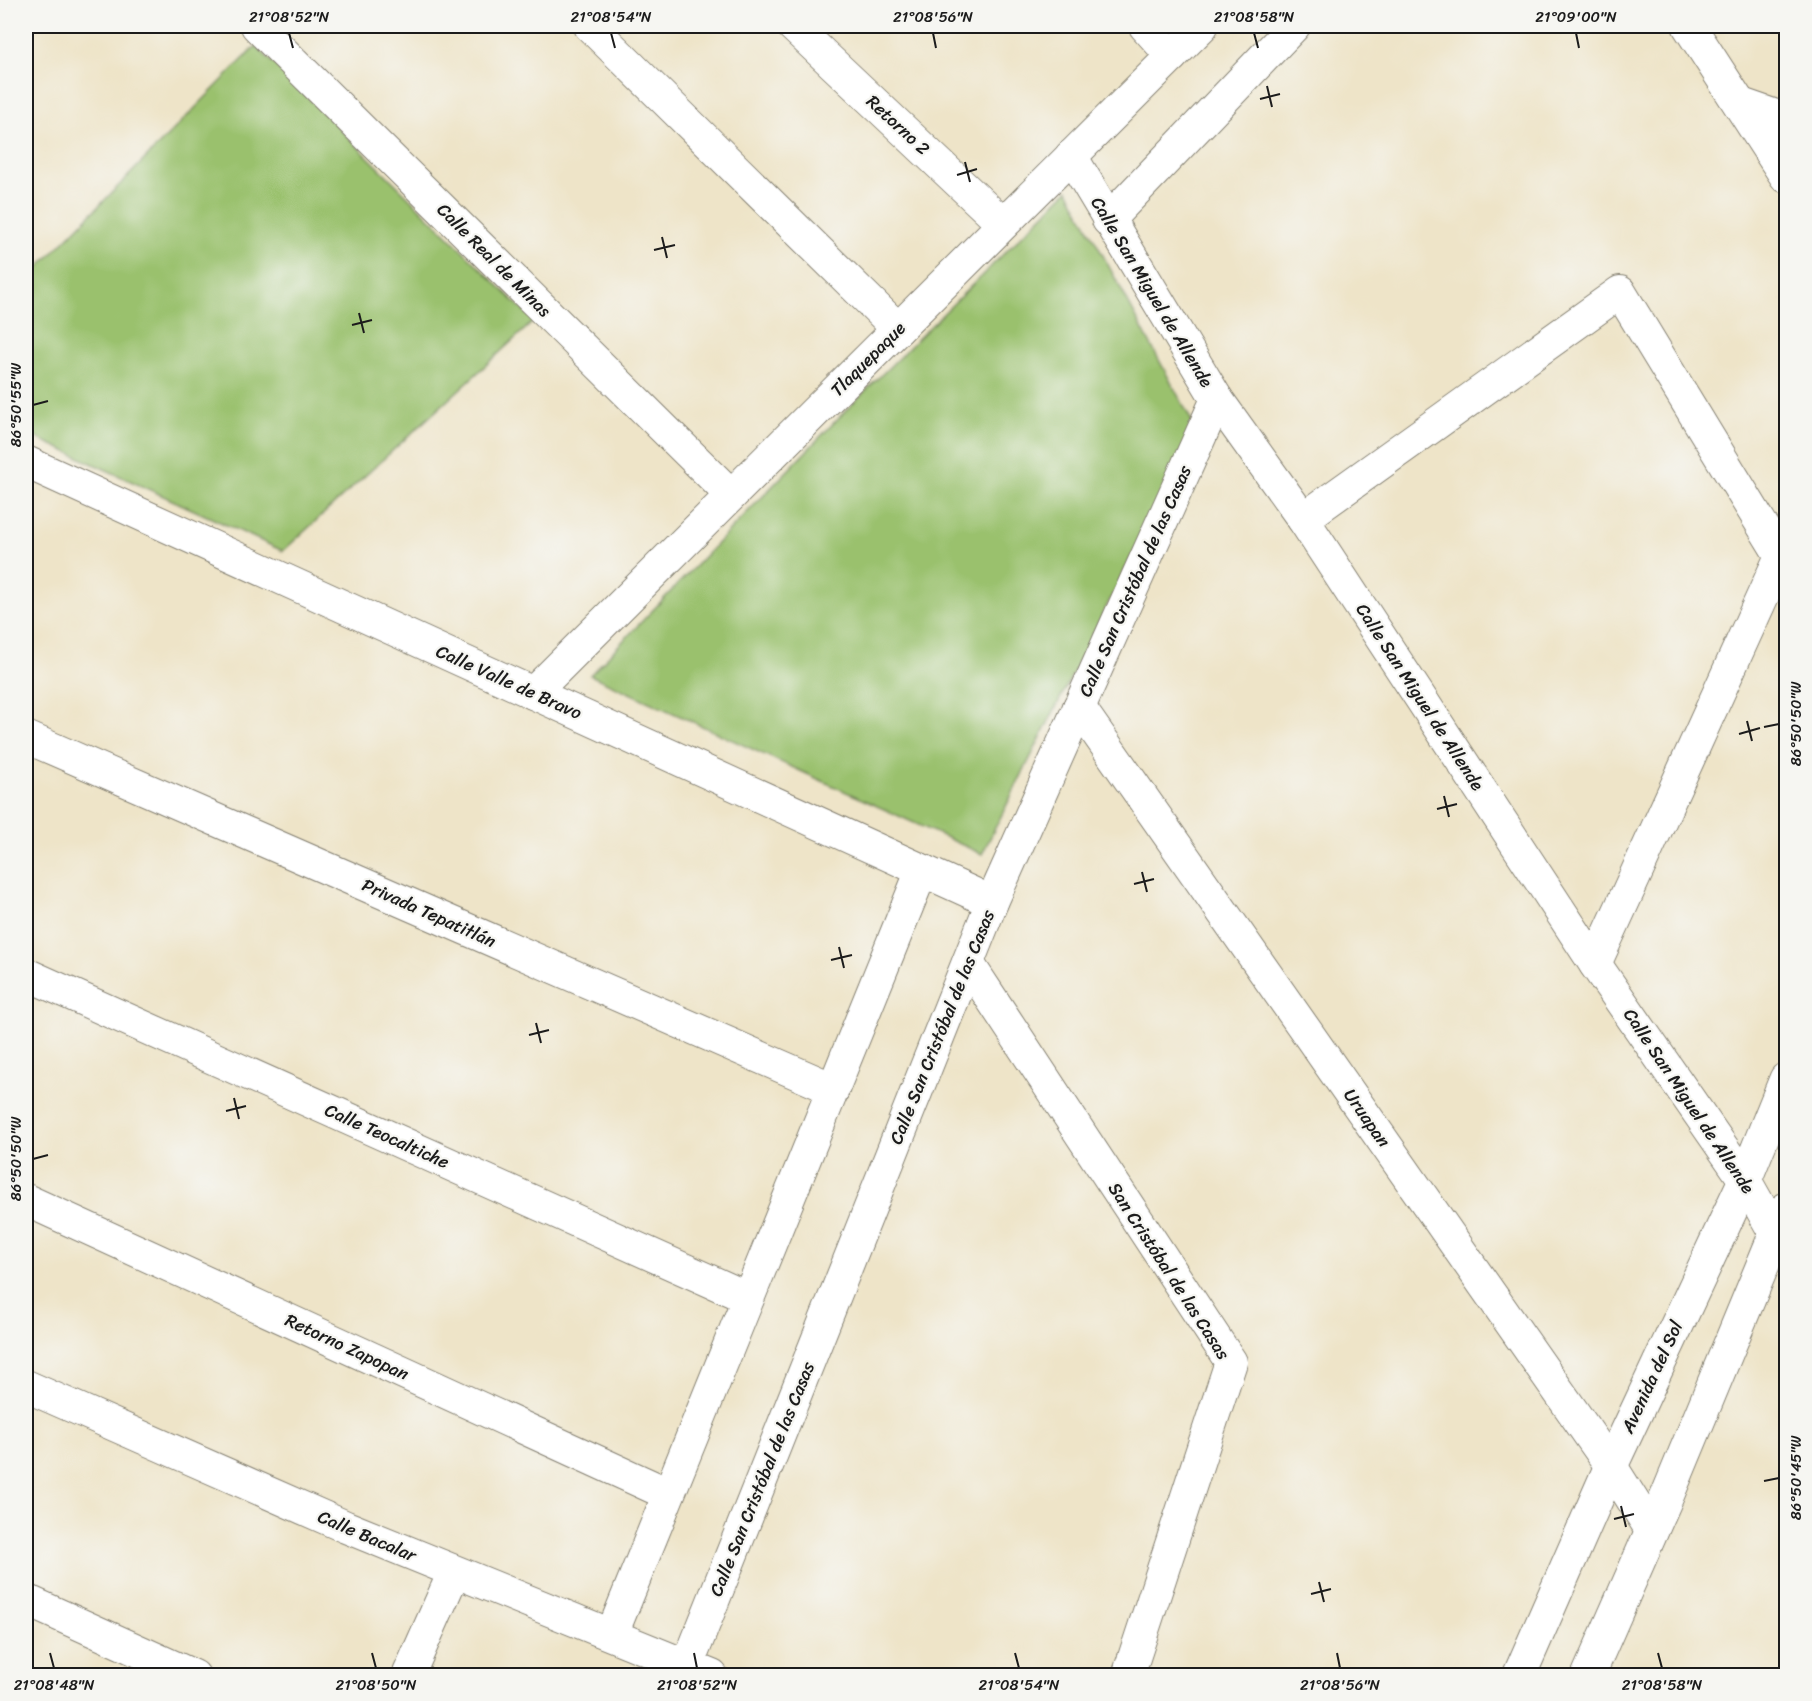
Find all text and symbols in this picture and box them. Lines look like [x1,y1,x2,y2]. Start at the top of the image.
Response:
text: 21°08'52"N [249,4,330,30]
text: 21°08'54"N [571,4,652,30]
text: 21°08'56"N [893,4,974,30]
text: 21°08'58"N [1214,4,1295,30]
text: 21°09'00"N [1535,4,1617,30]
street label: Retorno 2 [858,87,938,163]
street label: Calle San Miguel de Allende [1082,190,1222,394]
street label: Calle Real de Minas [429,195,560,326]
street label: Tlaquepaque [822,313,914,405]
text: 86°50'55"W [3,362,29,447]
street label: Calle San Cristóbal de las Casas [1069,459,1201,702]
street label: Calle San Miguel de Allende [1347,597,1493,798]
street label: Calle Valle de Bravo [431,635,587,729]
text: 86°50'50"W [1783,681,1809,766]
street label: Privada Tepatitlán [357,869,502,957]
street label: Calle San Cristóbal de las Casas [880,904,1004,1149]
street label: Calle San Miguel de Allende [1615,1001,1764,1201]
street label: Uruapan [1335,1082,1399,1155]
street label: Calle Teocaltiche [319,1094,455,1178]
text: 86°50'50"W [3,1116,29,1201]
street label: San Cristóbal de las Casas [1099,1176,1239,1367]
street label: Retorno Zapopan [280,1304,415,1390]
street label: Avenida del Sol [1611,1314,1693,1440]
street label: Calle San Cristóbal de las Casas [700,1356,824,1601]
text: 86°50'45"W [1783,1435,1809,1520]
street label: Calle Bacalar [313,1501,423,1572]
text: 21°08'48"N [14,1672,95,1698]
text: 21°08'50"N [336,1672,417,1698]
text: 21°08'52"N [657,1672,738,1698]
text: 21°08'54"N [979,1672,1060,1698]
text: 21°08'56"N [1300,1672,1381,1698]
text: 21°08'58"N [1622,1672,1703,1698]

